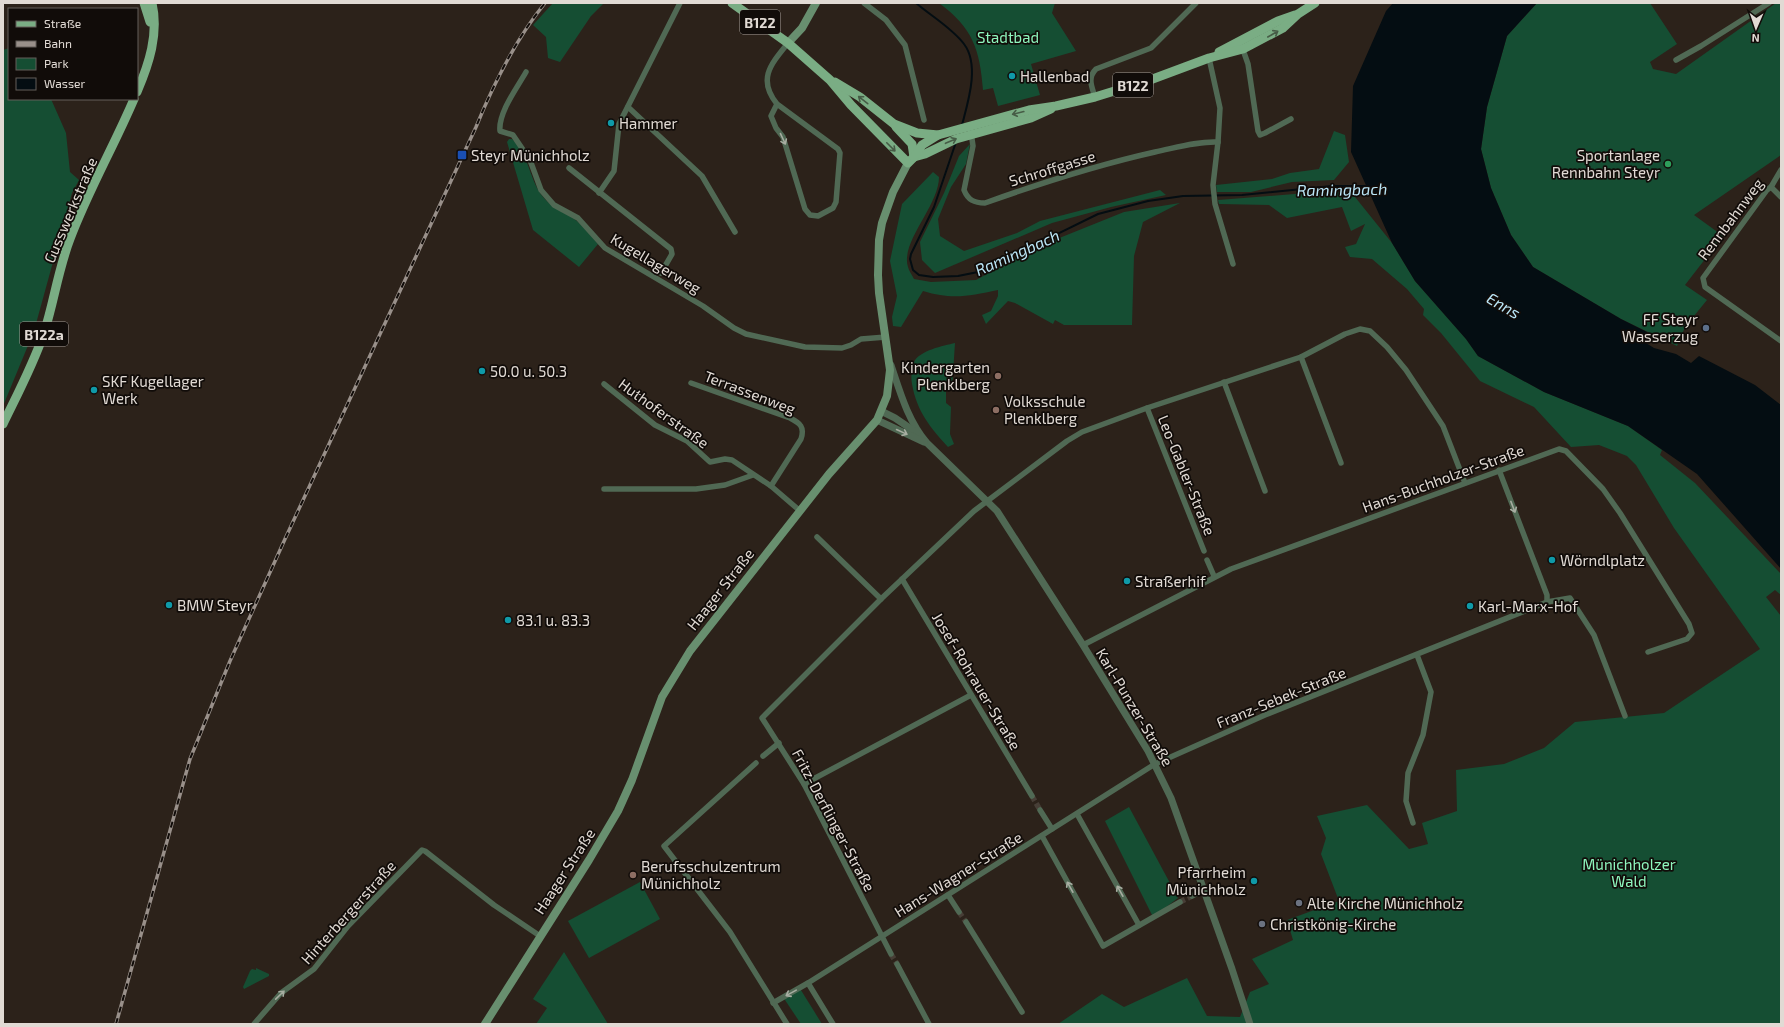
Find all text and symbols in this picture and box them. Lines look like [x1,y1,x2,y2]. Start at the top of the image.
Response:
legend [8,8,138,100]
north arrow [1736,8,1776,48]
road number: B122 [740,10,780,34]
text: Straße [44,16,81,30]
park label: Stadtbad [977,28,1039,46]
one-way arrow [1266,30,1278,38]
text: N [1751,32,1760,45]
text: Bahn [44,36,72,50]
text: Park [44,56,69,70]
place label: Hallenbad [1020,67,1089,85]
marker: Hallenbad [1007,71,1017,81]
road number: B122 [1113,73,1153,97]
text: Wasser [44,76,85,90]
one-way arrow [858,96,869,104]
one-way arrow [1011,109,1024,117]
place label: Hammer [619,114,678,132]
marker: Hammer [606,118,616,128]
one-way arrow [779,132,787,144]
one-way arrow [944,137,956,144]
one-way arrow [886,142,896,152]
place label: Steyr Münichholz [471,146,590,164]
street label: Schroffgasse [1007,146,1097,190]
place label: Sportanlage Rennbahn Steyr [1552,146,1660,181]
marker: Steyr Münichholz [456,149,468,161]
street label: Gusswerkstraße [40,154,100,266]
marker: Sportanlage Rennbahn Steyr [1663,159,1673,169]
street label: Rennbahnweg [1693,174,1767,263]
water label: Ramingbach [1297,179,1387,199]
water label: Ramingbach [972,225,1062,279]
street label: Kugellagerweg [608,229,705,297]
water label: Enns [1484,288,1524,322]
place label: FF Steyr Wasserzug [1622,310,1699,345]
road number: B122a [20,322,68,346]
marker: FF Steyr Wasserzug [1701,323,1711,333]
place label: Kindergarten Plenklberg [901,358,991,393]
place label: 50.0 u. 50.3 [490,362,567,380]
marker: 50.0 u. 50.3 [477,366,487,376]
street label: Terrassenweg [702,366,799,418]
marker: Kindergarten Plenklberg [993,371,1003,381]
place label: SKF Kugellager Werk [102,372,204,407]
street label: Huthoferstraße [615,374,713,452]
marker: SKF Kugellager Werk [89,385,99,395]
place label: Volksschule Plenklberg [1004,392,1086,427]
marker: Volksschule Plenklberg [991,405,1001,415]
street label: Leo-Gabler-Straße [1155,412,1219,538]
one-way arrow [896,429,908,436]
street label: Hans-Buchholzer-Straße [1360,440,1526,516]
one-way arrow [1510,500,1518,512]
street label: Haager Straße [683,545,757,633]
place label: Wörndlplatz [1560,551,1645,569]
marker: Wörndlplatz [1547,555,1557,565]
place label: Straßerhif [1135,572,1206,590]
marker: Straßerhif [1122,576,1132,586]
place label: BMW Steyr [177,596,253,614]
place label: Karl-Marx-Hof [1478,597,1578,615]
marker: BMW Steyr [164,600,174,610]
marker: Karl-Marx-Hof [1465,601,1475,611]
street label: Josef-Rohrauer-Straße [929,609,1025,753]
place label: 83.1 u. 83.3 [516,611,590,629]
marker: 83.1 u. 83.3 [503,615,513,625]
street label: Karl-Punzer-Straße [1093,645,1177,769]
street label: Franz-Sebek-Straße [1214,663,1348,731]
street label: Fritz-Derflinger-Straße [789,746,879,894]
street label: Haager Straße [530,825,598,917]
street label: Hans-Wagner-Straße [891,827,1025,921]
park label: Münichholzer Wald [1582,855,1676,890]
street label: Hinterbergerstraße [297,857,399,967]
place label: Berufsschulzentrum Münichholz [641,857,781,892]
place label: Pfarrheim Münichholz [1166,863,1246,898]
marker: Berufsschulzentrum Münichholz [628,870,638,880]
marker: Pfarrheim Münichholz [1249,876,1259,886]
one-way arrow [1066,881,1074,893]
one-way arrow [1116,885,1124,897]
place label: Alte Kirche Münichholz [1307,894,1463,912]
marker: Alte Kirche Münichholz [1294,898,1304,908]
place label: Christkönig-Kirche [1270,915,1396,933]
marker: Christkönig-Kirche [1257,919,1267,929]
one-way arrow [785,989,797,997]
one-way arrow [275,991,285,1000]

